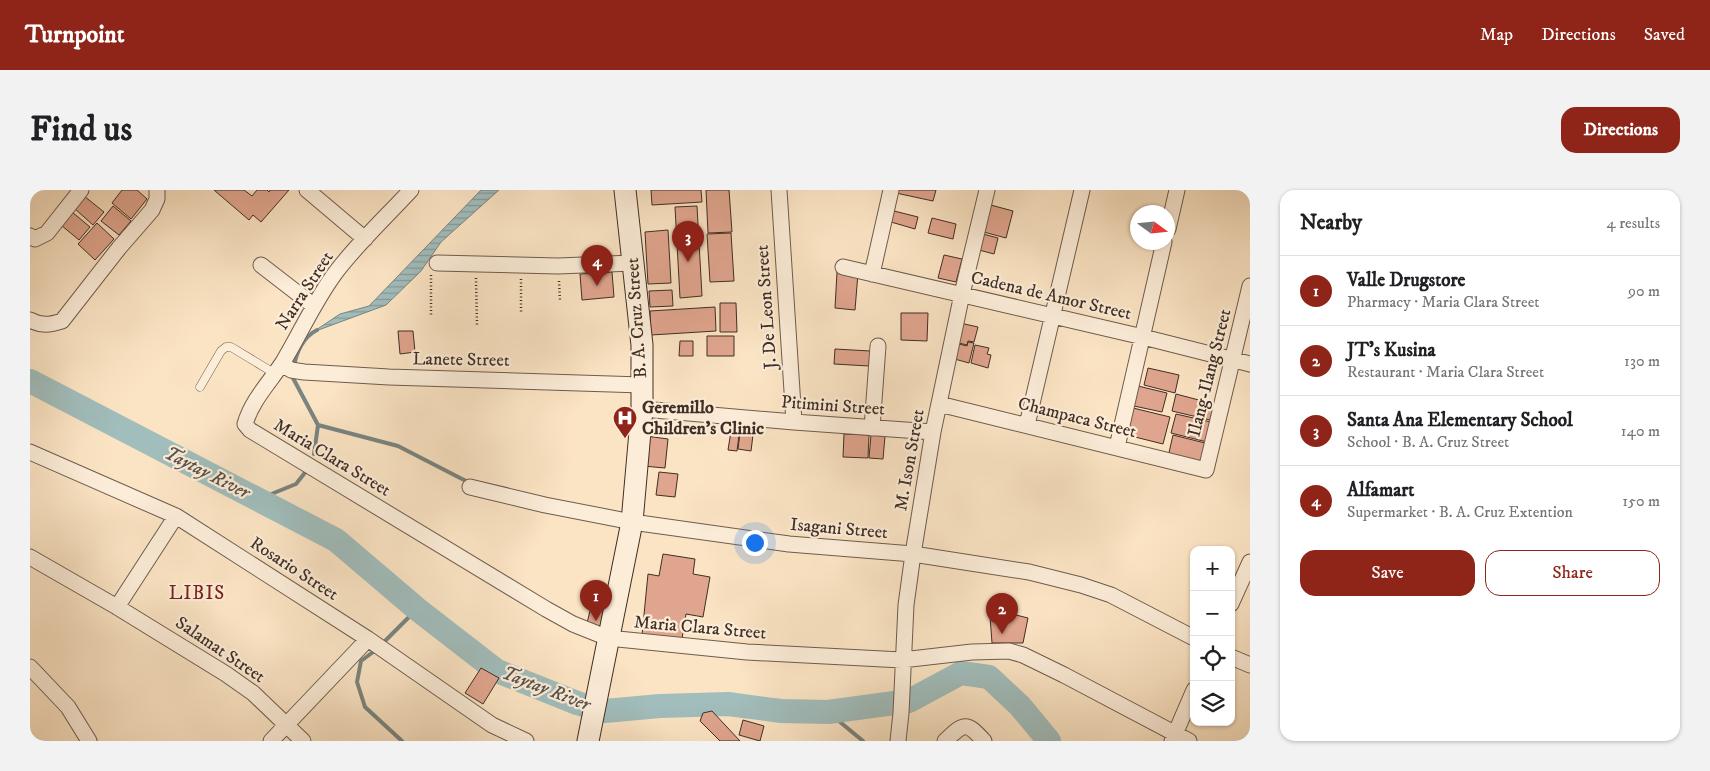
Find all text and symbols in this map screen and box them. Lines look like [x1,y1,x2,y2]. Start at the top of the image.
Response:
text: Turnpoint [25,20,124,50]
text: Map [1480,24,1513,46]
text: Directions [1541,24,1616,46]
text: Saved [1644,24,1685,46]
button: Directions [1561,107,1680,153]
text: Find us [30,108,132,152]
north arrow [1130,205,1175,250]
text: Nearby [1300,210,1362,236]
text: 4 results [1607,213,1660,233]
pin: 3 [672,221,704,262]
street label: J. De Leon Street [752,244,782,372]
pin: 4 [581,245,613,286]
street label: Narra Street [271,247,339,335]
street label: B. A. Cruz Street [622,257,652,379]
street label: Cadena de Amor Street [969,267,1134,325]
text: Valle Drugstore [1347,269,1465,292]
text: 1 [1313,281,1319,301]
text: 90 m [1628,281,1660,301]
text: Pharmacy · Maria Clara Street [1347,292,1539,312]
street label: Ilang-Ilang Street [1183,307,1237,439]
text: JT's Kusina [1347,339,1436,362]
street label: Lanete Street [412,348,510,372]
text: 2 [1312,351,1320,371]
text: 130 m [1624,351,1660,371]
text: Restaurant · Maria Clara Street [1347,362,1544,382]
street label: Pitimini Street [780,391,886,421]
street label: Champaca Street [1016,393,1139,443]
place label: Geremillo Children's Clinic [642,397,764,440]
hospital icon: Geremillo Children's Clinic [612,405,638,439]
street label: M. Ison Street [890,407,930,512]
text: Santa Ana Elementary School [1347,409,1573,432]
street label: Maria Clara Street [269,414,395,502]
text: 3 [1313,421,1319,441]
text: 140 m [1621,421,1660,441]
text: School · B. A. Cruz Street [1347,432,1509,452]
water label: Taytay River [161,442,255,505]
text: Alfamart [1347,479,1414,502]
text: 4 [1311,491,1321,511]
text: 150 m [1622,491,1660,511]
text: Supermarket · B. A. Cruz Extention [1347,502,1573,522]
street label: Isagani Street [789,514,889,544]
your location [742,530,768,556]
street label: Rosario Street [246,532,342,606]
map controls [1190,546,1235,726]
button: + [1190,546,1235,591]
button: Save [1300,550,1475,596]
button: Share [1485,550,1660,596]
pin: 1 [580,580,612,621]
district label: LIBIS [169,582,225,605]
button: − [1190,591,1235,636]
pin: 2 [986,593,1018,634]
street label: Maria Clara Street [633,611,767,645]
street label: Salamat Street [171,612,269,688]
button: locate [1190,636,1235,681]
water label: Taytay River [499,662,595,717]
button: layers [1190,681,1235,726]

